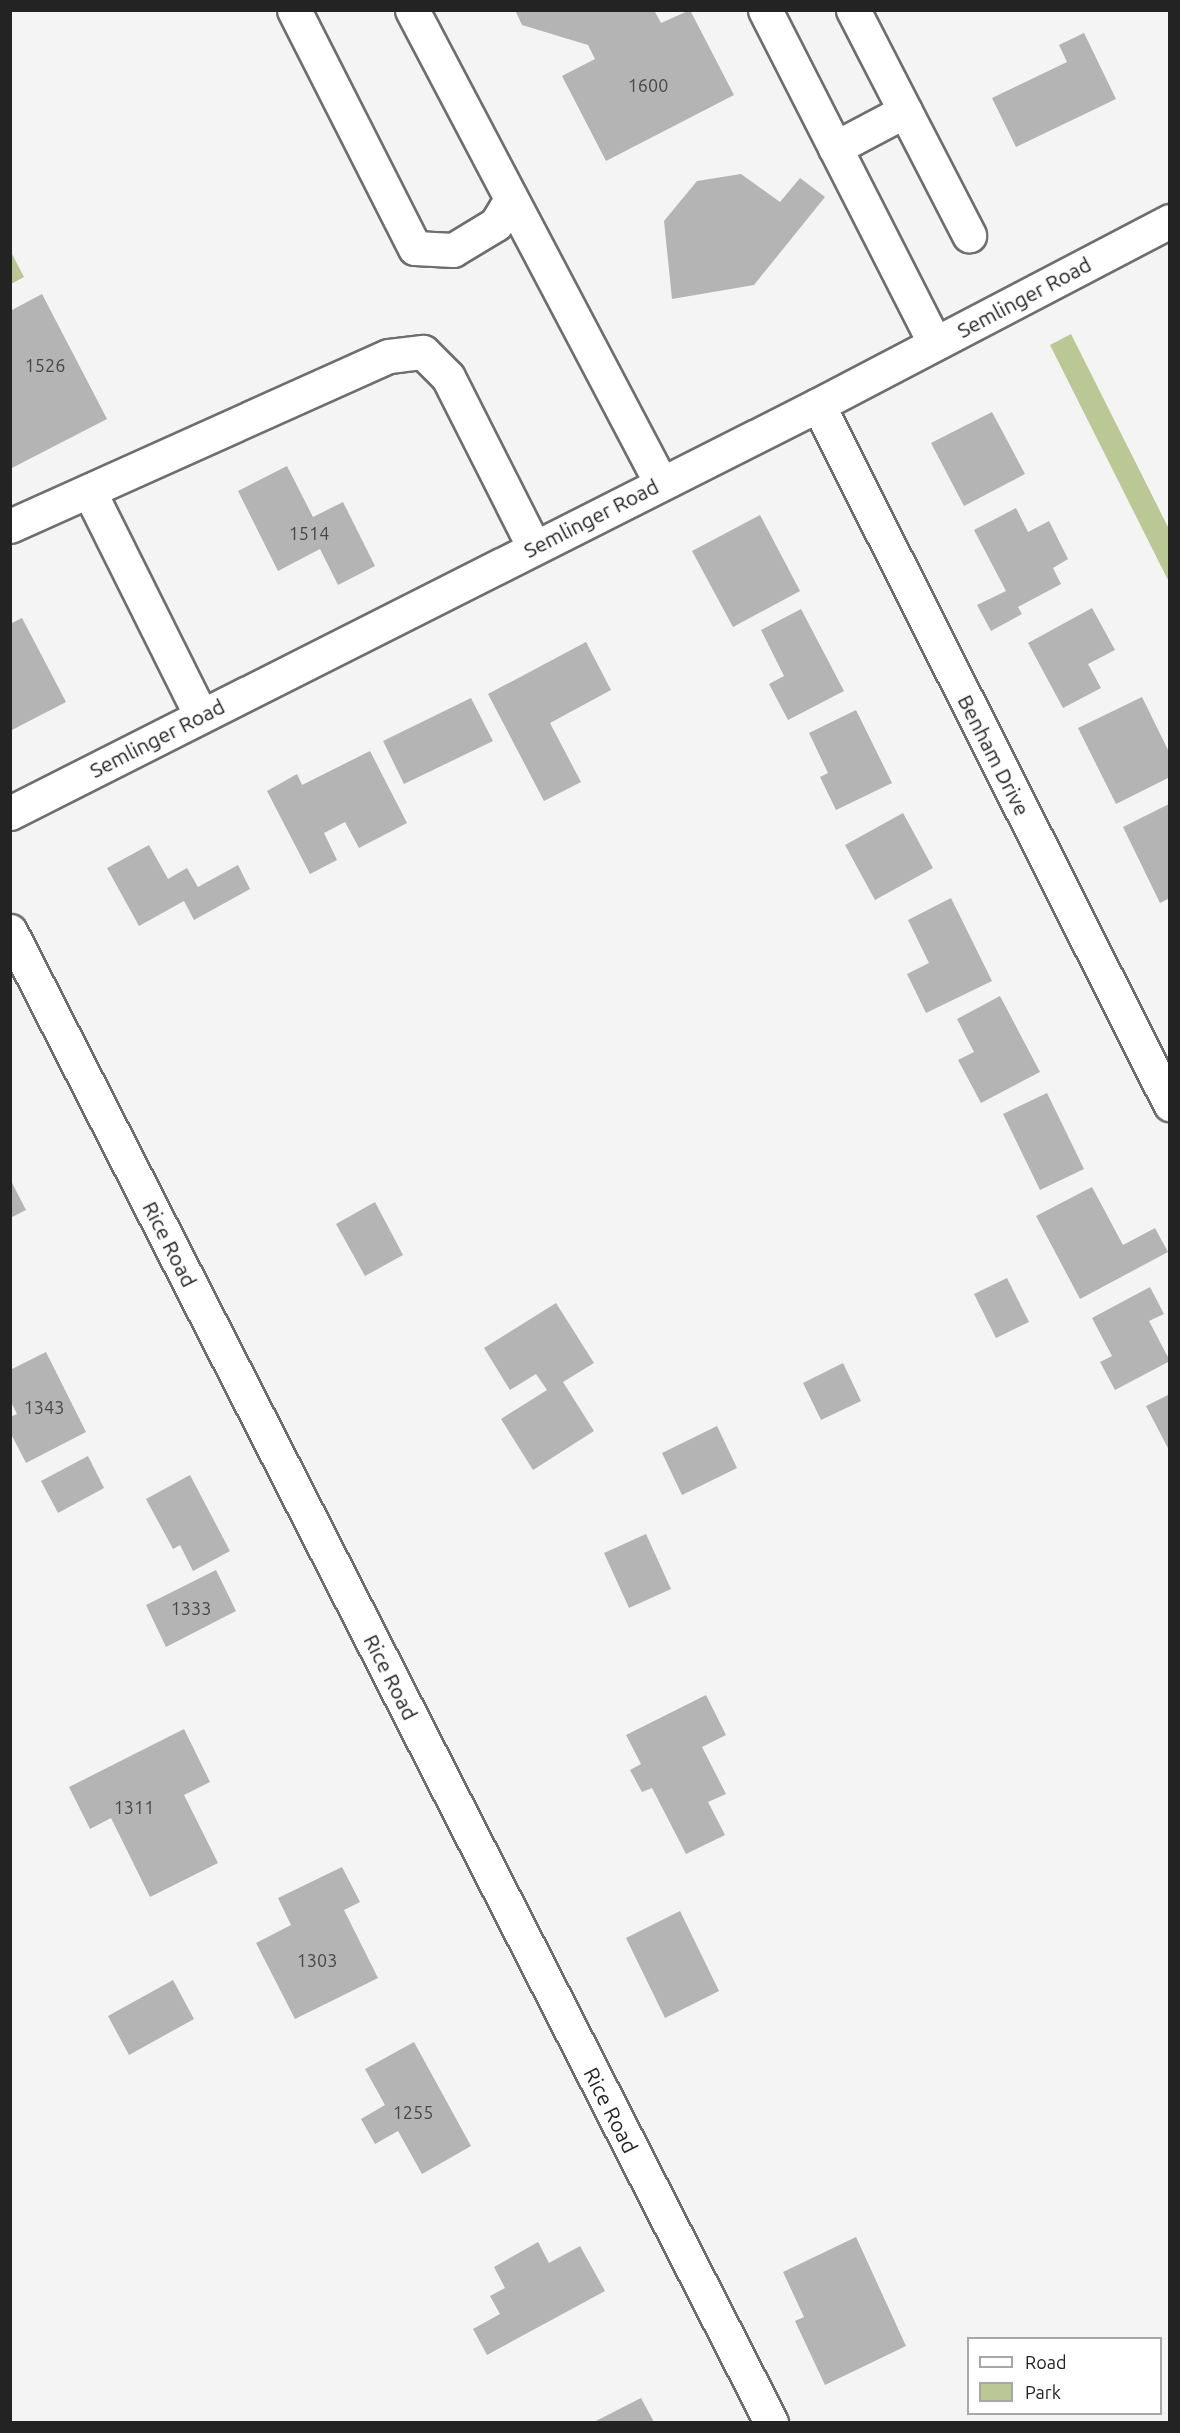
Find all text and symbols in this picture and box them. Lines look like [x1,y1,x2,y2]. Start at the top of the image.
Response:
house number: 1600 [628,74,668,96]
street label: Semlinger Road [953,251,1095,343]
house number: 1526 [25,354,65,376]
street label: Semlinger Road [519,473,663,563]
house number: 1514 [289,522,329,544]
street label: Benham Drive [953,690,1035,820]
street label: Semlinger Road [85,693,229,783]
street label: Rice Road [138,1197,202,1291]
house number: 1343 [24,1396,64,1418]
house number: 1333 [171,1597,211,1619]
street label: Rice Road [359,1630,423,1724]
house number: 1311 [114,1796,154,1818]
house number: 1303 [297,1949,337,1971]
street label: Rice Road [579,2063,643,2157]
house number: 1255 [393,2101,433,2123]
legend [967,2337,1162,2415]
text: Road [1025,2352,1067,2372]
text: Park [1025,2382,1061,2402]

